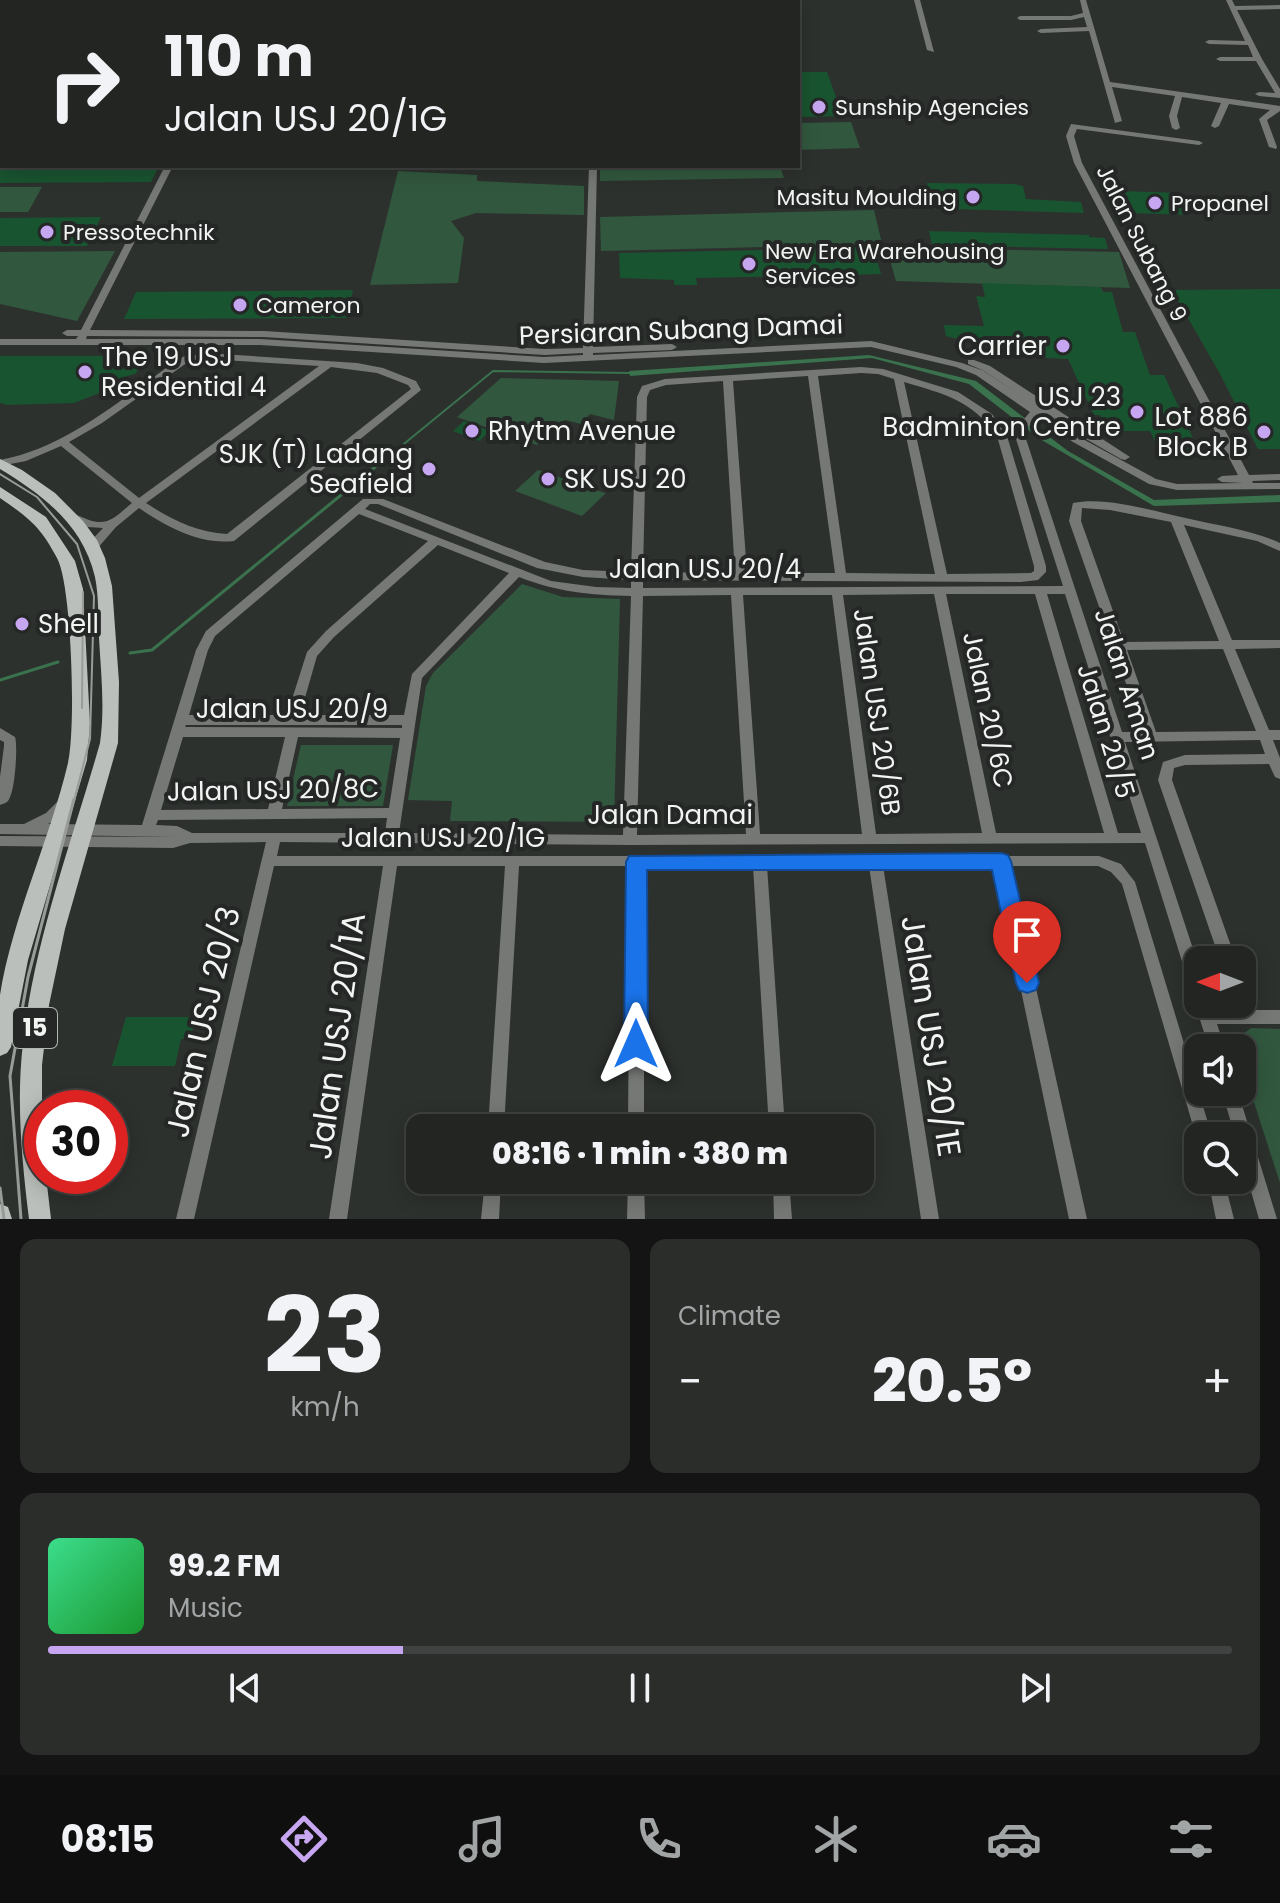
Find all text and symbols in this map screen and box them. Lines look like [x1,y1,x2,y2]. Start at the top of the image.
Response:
text: 110 m [164,17,314,96]
icon: right [32,32,136,136]
place label: Sunship Agencies [835,92,1029,123]
text: Jalan USJ 20/1G [164,93,447,144]
marker: Sunship Agencies [810,98,828,116]
street label: Jalan Subang 9 [1089,159,1194,327]
place label: Masitu Moulding [777,182,957,213]
marker: Masitu Moulding [964,188,982,206]
place label: Propanel [1171,188,1269,219]
marker: Propanel [1146,194,1164,212]
place label: Pressotechnik [63,217,215,248]
marker: Pressotechnik [38,223,56,241]
place label: New Era Warehousing Services [765,236,1005,292]
marker: New Era Warehousing Services [740,255,758,273]
place label: Cameron [256,290,361,321]
marker: Cameron [231,296,249,314]
street label: Persiaran Subang Damai [518,306,844,354]
place label: Carrier [958,328,1047,364]
marker: Carrier [1054,337,1072,355]
place label: The 19 USJ Residential 4 [101,339,266,405]
marker: The 19 USJ Residential 4 [76,363,94,381]
place label: USJ 23 Badminton Centre [882,379,1121,445]
place label: Lot 886 Block B [1154,399,1248,465]
marker: USJ 23 Badminton Centre [1128,403,1146,421]
place label: Rhytm Avenue [488,413,676,449]
marker: Rhytm Avenue [463,422,481,440]
marker: Lot 886 Block B [1255,423,1273,441]
place label: SJK (T) Ladang Seafield [219,436,413,502]
marker: SJK (T) Ladang Seafield [420,460,438,478]
place label: SK USJ 20 [564,461,687,497]
marker: SK USJ 20 [539,470,557,488]
street label: Jalan USJ 20/4 [609,551,801,587]
street label: Jalan Aman [1086,604,1168,764]
place label: Shell [38,606,99,642]
street label: Jalan USJ 20/6B [845,606,909,818]
marker: Shell [13,615,31,633]
street label: Jalan 20/6C [954,628,1022,792]
street label: Jalan 20/5 [1068,659,1144,803]
street label: Jalan USJ 20/9 [196,691,388,727]
street label: Jalan USJ 20/8C [166,770,380,810]
street label: Jalan Damai [587,797,753,833]
street label: Jalan USJ 20/1G [341,820,545,856]
pin [993,901,1061,983]
street label: Jalan USJ 20/3 [154,902,251,1142]
street label: Jalan USJ 20/1A [297,910,376,1162]
street label: Jalan USJ 20/1E [890,912,973,1160]
icon: arrive [1005,913,1049,957]
north arrow [1184,946,1256,1018]
map controls [1184,946,1256,1194]
position arrow [594,1002,678,1086]
road number: 15 [13,1008,57,1048]
button: sound [1184,1034,1256,1106]
speed limit sign: 30 [24,1090,128,1194]
button: search [1184,1122,1256,1194]
text: 08:16 · 1 min · 380 m [492,1132,788,1175]
text: 23 [264,1263,386,1408]
text: Climate [678,1298,781,1334]
text: 20.5° [872,1339,1032,1423]
text: − [678,1351,702,1412]
text: + [1202,1351,1232,1412]
text: km/h [290,1389,360,1425]
text: 99.2 FM [168,1544,281,1587]
text: Music [168,1590,243,1626]
icon: previous [223,1666,267,1710]
icon: pause [618,1666,662,1710]
icon: next [1013,1666,1057,1710]
icon: directions [276,1811,332,1867]
icon: music [454,1811,510,1867]
icon: phone [631,1811,687,1867]
icon: climate [808,1811,864,1867]
icon: car [986,1811,1042,1867]
icon: filters [1163,1811,1219,1867]
text: 08:15 [61,1814,155,1865]

